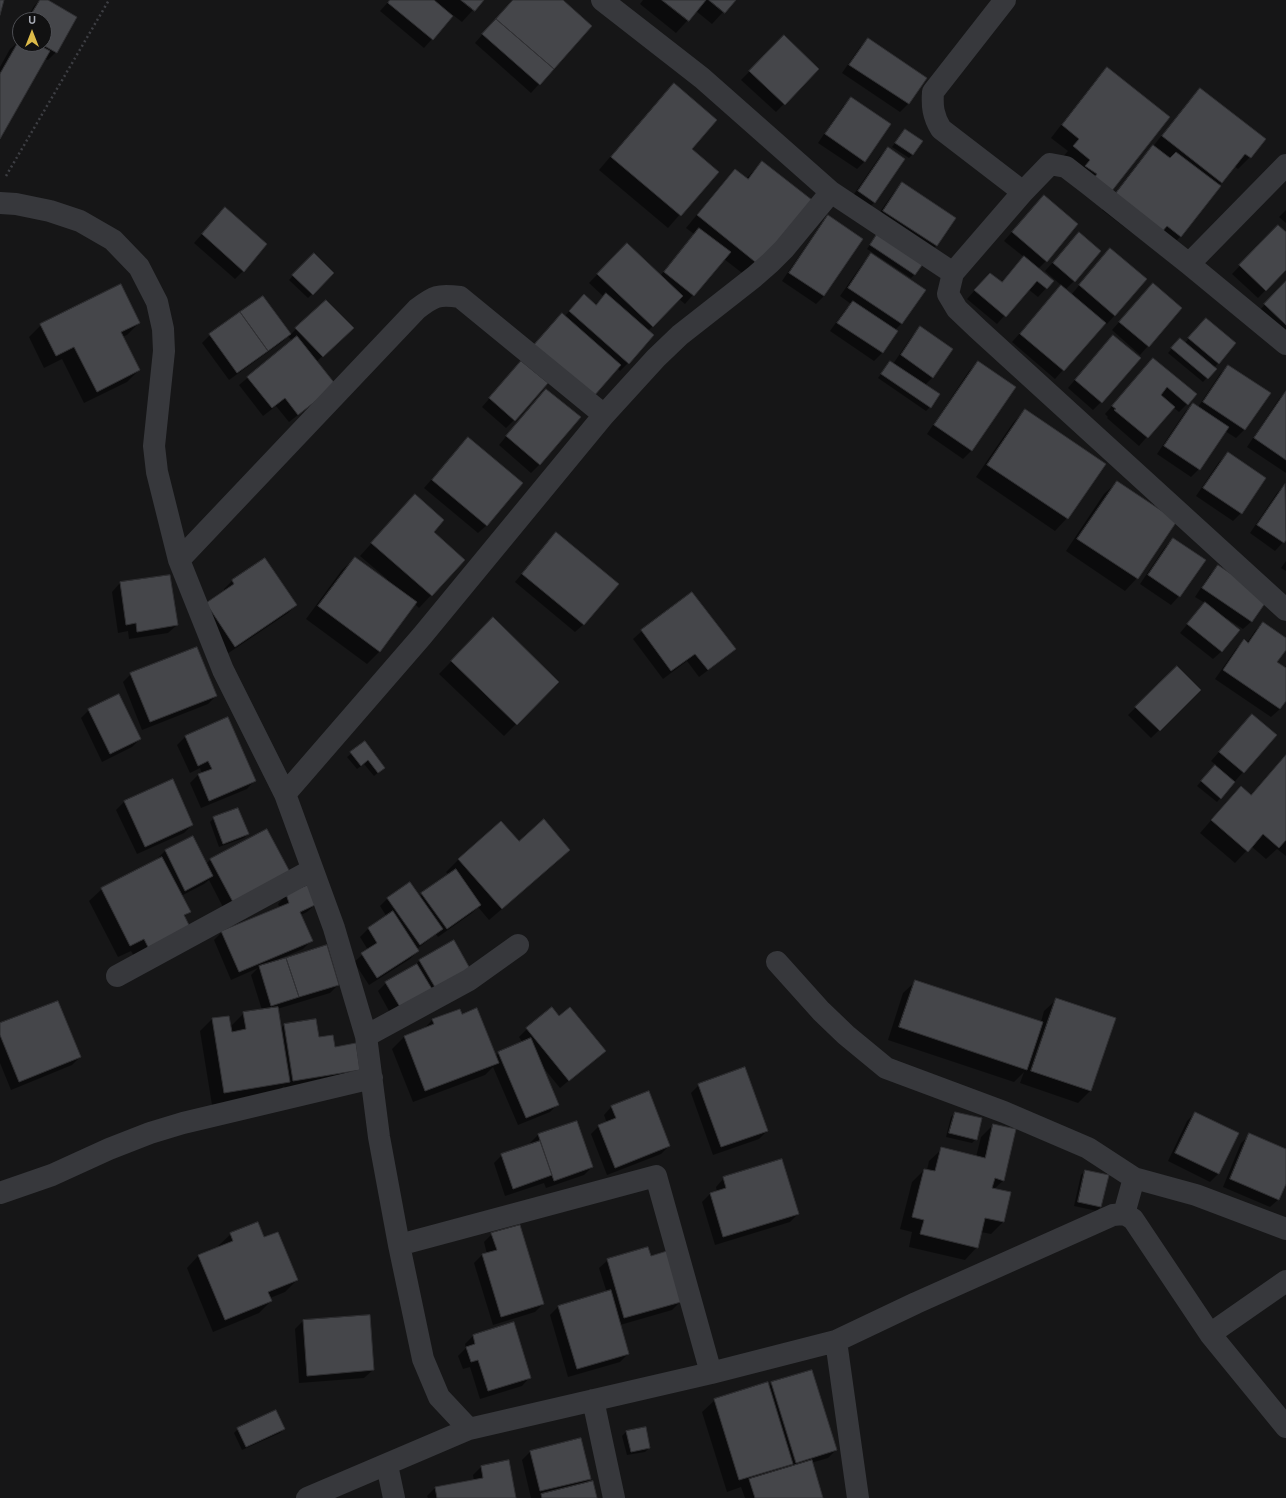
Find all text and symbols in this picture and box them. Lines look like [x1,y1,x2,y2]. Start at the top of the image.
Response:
north arrow [12,12,52,52]
text: U [28,14,36,27]

